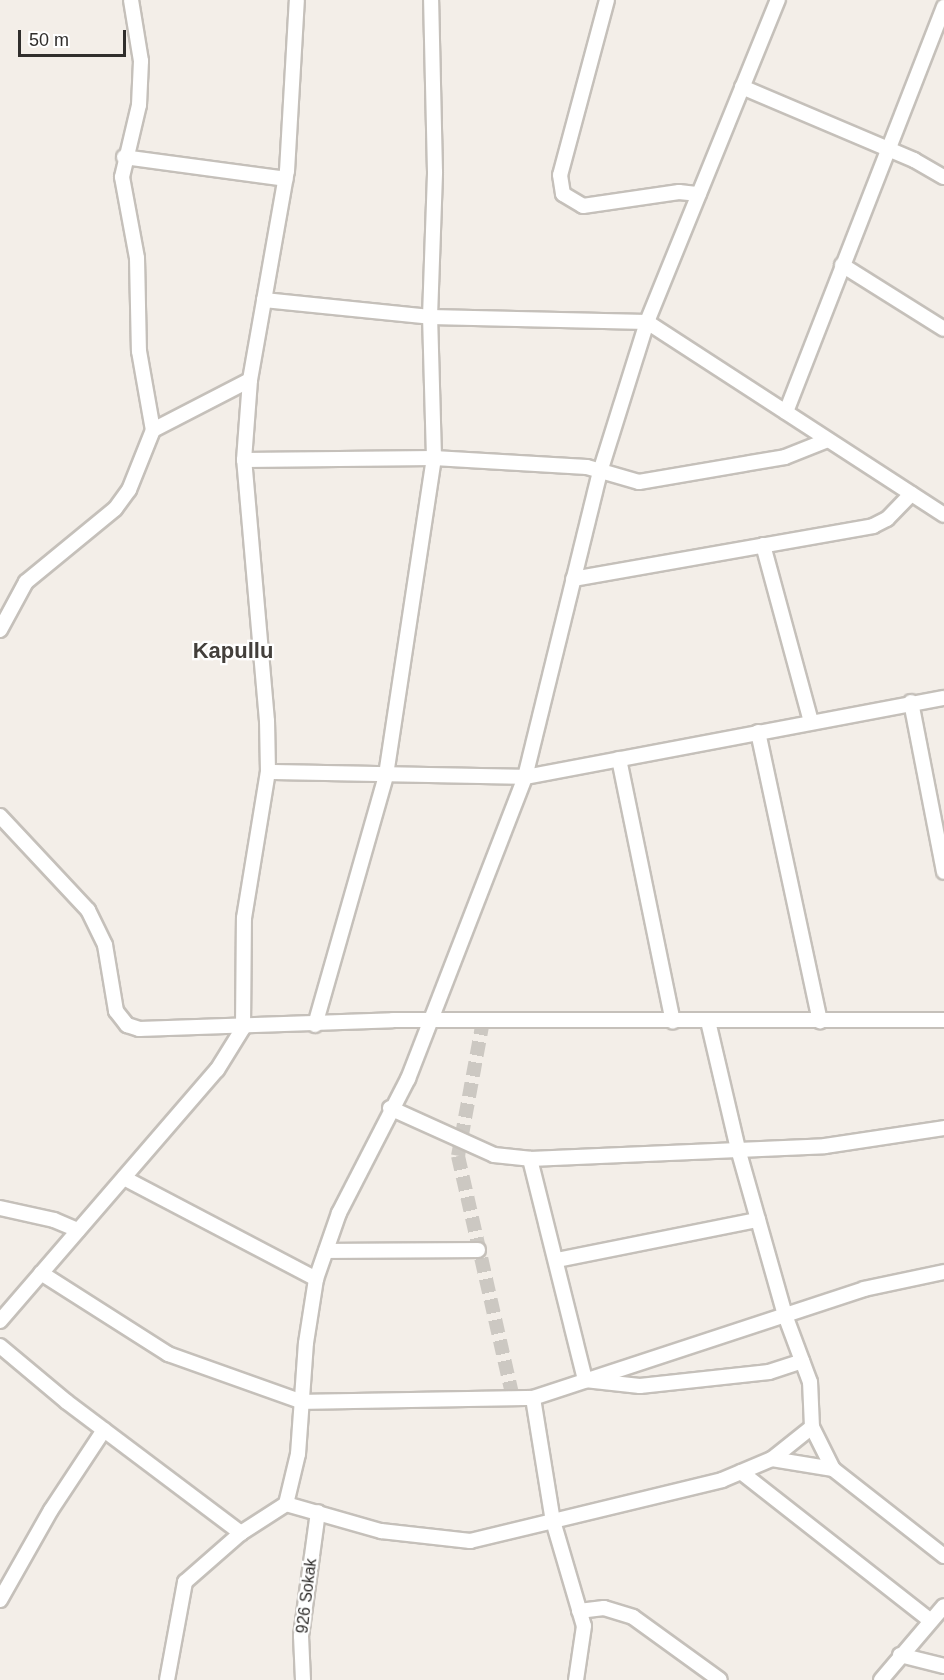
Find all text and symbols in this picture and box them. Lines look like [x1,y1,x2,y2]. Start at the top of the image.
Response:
scale bar [21,18,129,56]
text: 50 m [29,30,69,50]
district label: Kapullu [193,638,273,664]
street label: 926 Sokak [293,1557,321,1635]

